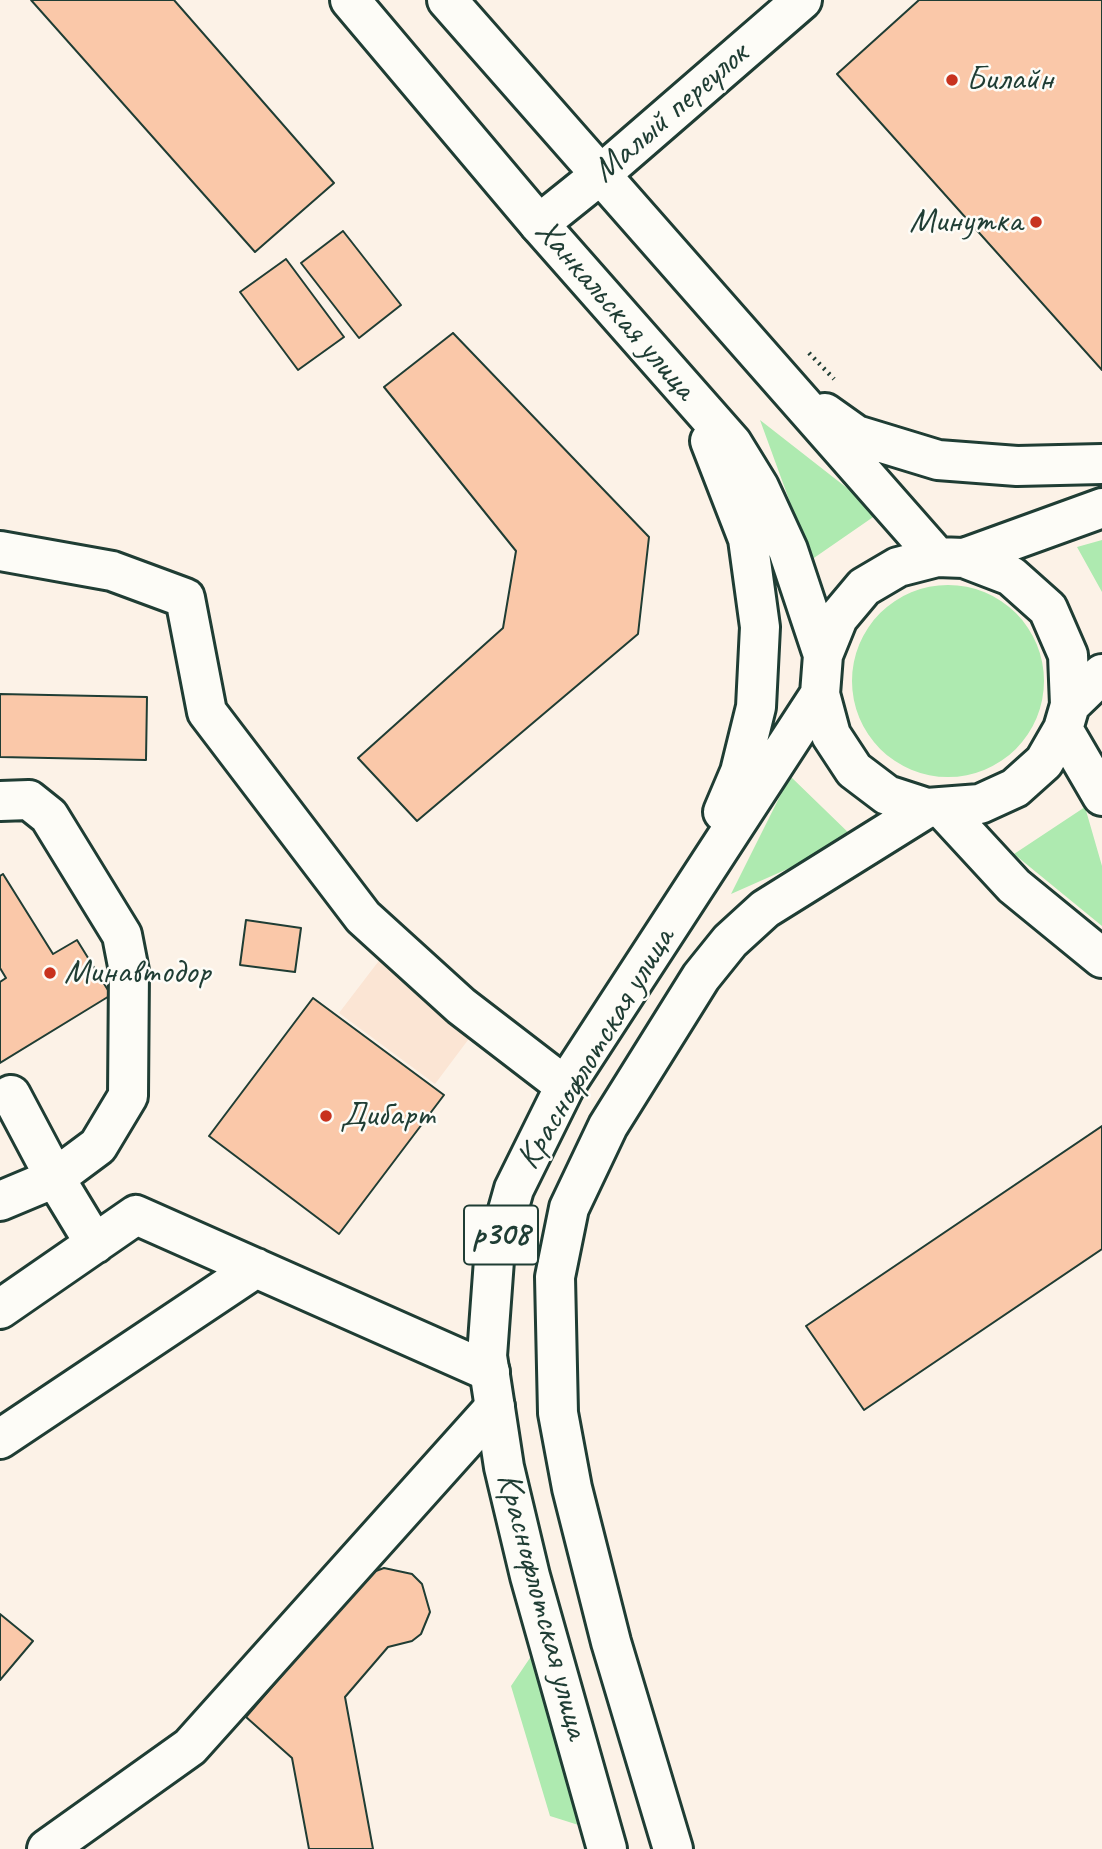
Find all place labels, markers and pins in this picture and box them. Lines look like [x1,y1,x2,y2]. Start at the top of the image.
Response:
place label: Билайн [966,59,1053,101]
marker: Билайн [944,72,960,88]
place label: Минутка [909,201,1022,243]
marker: Минутка [1028,214,1044,230]
place label: Минавтодор [64,952,210,994]
marker: Минавтодор [42,965,58,981]
place label: Дибарт [340,1095,435,1137]
marker: Дибарт [318,1108,334,1124]

